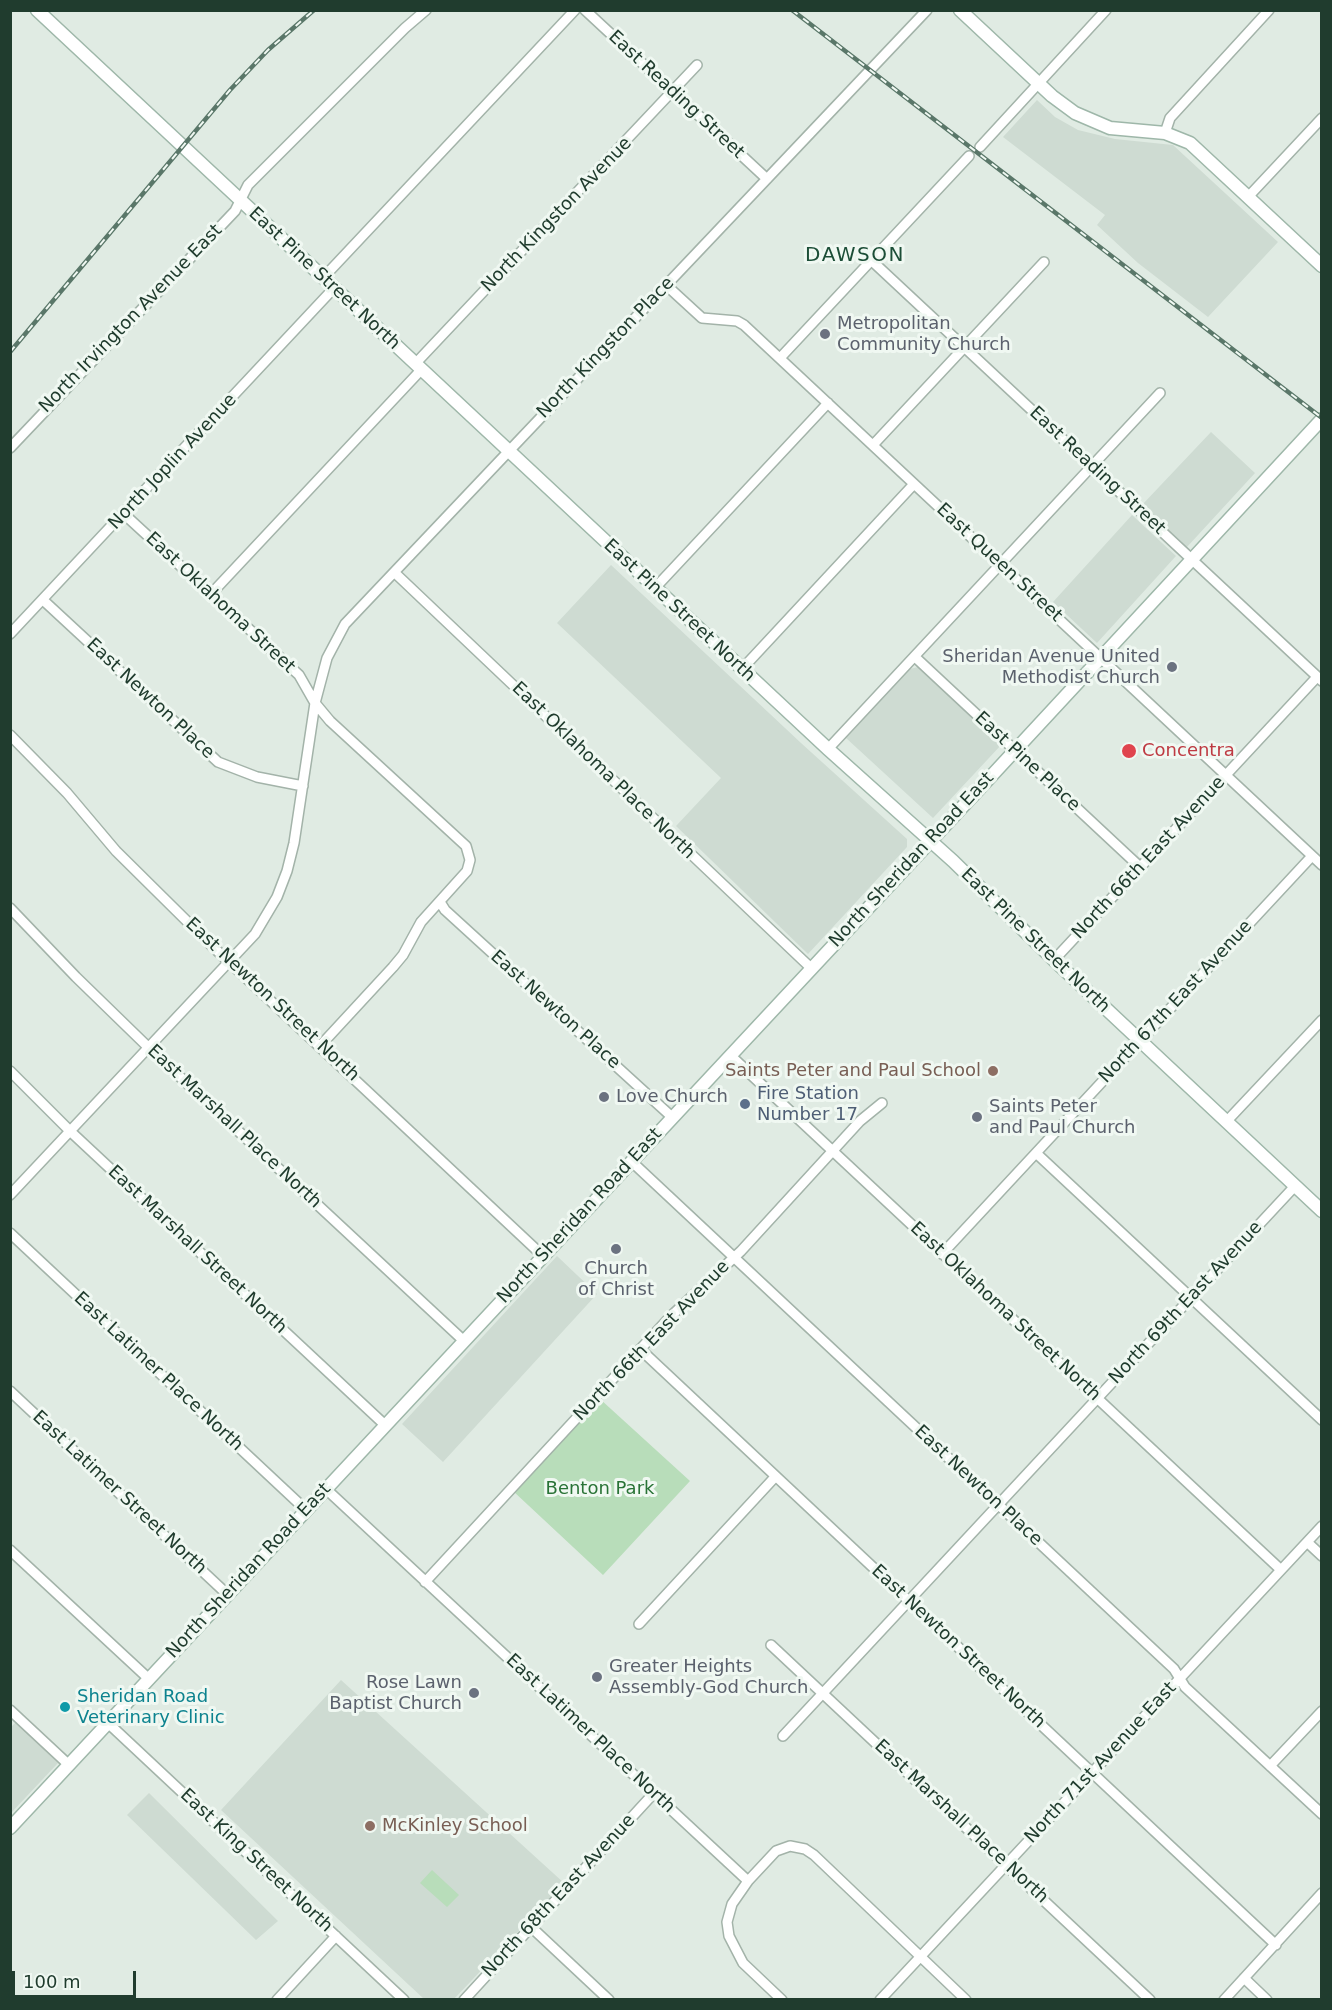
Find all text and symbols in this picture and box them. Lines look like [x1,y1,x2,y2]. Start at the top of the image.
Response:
street label: East Reading Street [604,26,748,164]
street label: North Kingston Avenue [477,133,637,297]
street label: East Pine Street North [244,203,404,355]
street label: North Irvington Avenue East [35,220,227,418]
district label: DAWSON [805,244,905,268]
street label: North Kingston Place [533,273,679,423]
place label: Metropolitan Community Church [837,313,1011,356]
marker: Metropolitan Community Church [818,327,832,341]
street label: North Joplin Avenue [104,390,242,534]
street label: East Reading Street [1025,402,1169,540]
street label: East Queen Street [932,499,1066,627]
street label: East Oklahoma Street [141,528,299,678]
street label: East Pine Street North [599,535,759,687]
street label: East Newton Place [82,634,218,764]
place label: Sheridan Avenue United Methodist Church [942,646,1160,688]
marker: Sheridan Avenue United Methodist Church [1165,660,1179,674]
street label: East Oklahoma Place North [507,678,699,864]
street label: East Pine Place [970,708,1084,816]
place label: Concentra [1142,740,1235,762]
marker: Concentra [1120,742,1138,760]
street label: North Sheridan Road East [825,768,999,952]
street label: North 66th East Avenue [1068,772,1230,944]
street label: East Pine Street North [956,864,1114,1018]
street label: East Newton Street North [181,914,363,1086]
street label: North 67th East Avenue [1095,916,1257,1088]
street label: East Newton Place [486,946,624,1074]
street label: East Marshall Place North [143,1041,325,1213]
place label: Saints Peter and Paul School [725,1060,981,1082]
marker: Saints Peter and Paul School [986,1064,1000,1078]
place label: Fire Station Number 17 [757,1083,859,1126]
place label: Love Church [616,1086,728,1108]
marker: Love Church [597,1090,611,1104]
place label: Saints Peter and Paul Church [989,1096,1135,1138]
marker: Fire Station Number 17 [738,1097,752,1111]
marker: Saints Peter and Paul Church [970,1110,984,1124]
street label: North Sheridan Road East [493,1124,667,1308]
street label: East Marshall Street North [103,1161,291,1339]
street label: North 69th East Avenue [1105,1217,1267,1389]
street label: East Oklahoma Street North [905,1218,1105,1406]
marker: Church of Christ [609,1242,623,1256]
street label: North 66th East Avenue [570,1256,734,1426]
place label: Church of Christ [578,1258,654,1300]
street label: East Latimer Place North [69,1288,247,1456]
street label: East Latimer Street North [27,1407,211,1579]
street label: East Newton Place [910,1421,1046,1551]
park label: Benton Park [546,1478,654,1500]
street label: North Sheridan Road East [162,1479,336,1663]
street label: East Newton Street North [867,1561,1049,1733]
street label: East Latimer Place North [501,1650,679,1818]
place label: Greater Heights Assembly-God Church [609,1656,808,1698]
marker: Greater Heights Assembly-God Church [590,1670,604,1684]
place label: Rose Lawn Baptist Church [329,1672,462,1714]
street label: North 71st Avenue East [1021,1678,1181,1848]
place label: Sheridan Road Veterinary Clinic [77,1686,225,1728]
marker: Rose Lawn Baptist Church [467,1686,481,1700]
marker: Sheridan Road Veterinary Clinic [58,1700,72,1714]
street label: East Marshall Place North [870,1736,1052,1908]
street label: East King Street North [175,1785,337,1937]
street label: North 68th East Avenue [478,1810,640,1982]
place label: McKinley School [382,1815,528,1837]
marker: McKinley School [363,1819,377,1833]
scale bar [15,1959,140,1997]
text: 100 m [23,1971,81,1992]

